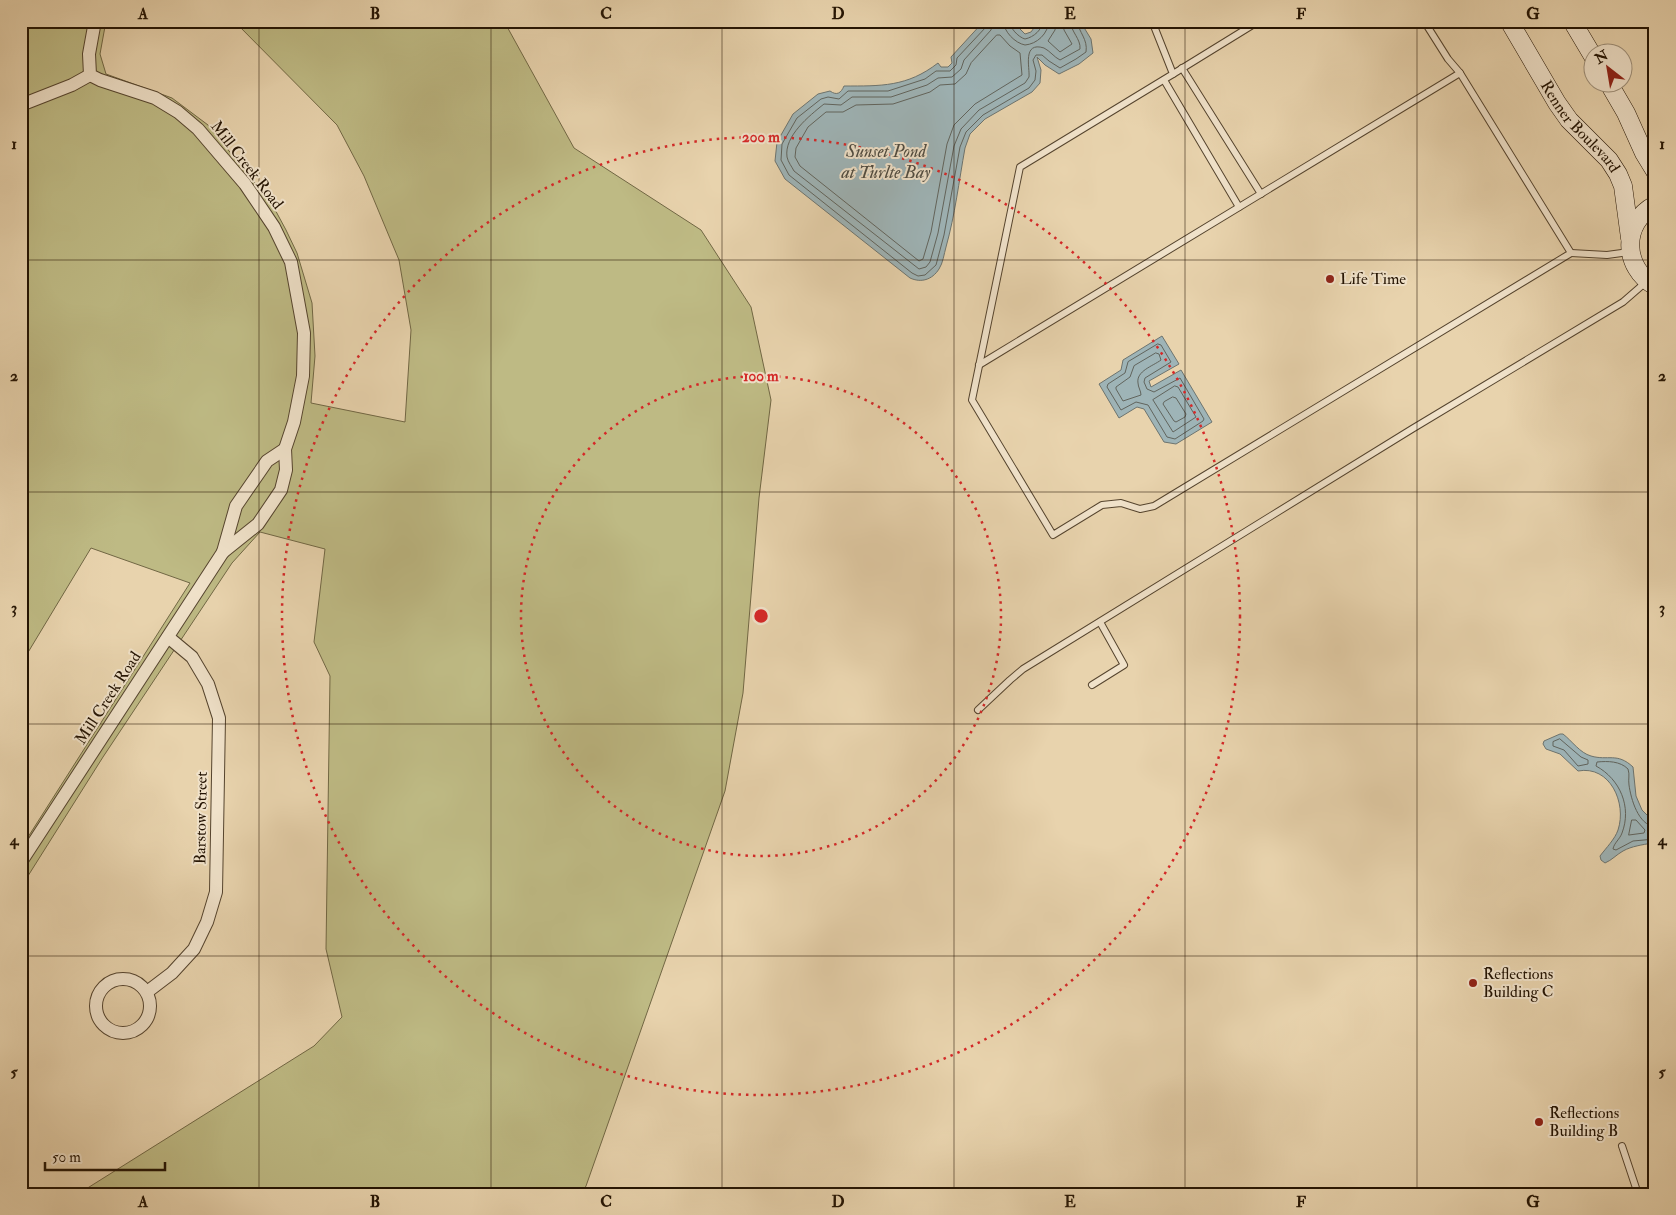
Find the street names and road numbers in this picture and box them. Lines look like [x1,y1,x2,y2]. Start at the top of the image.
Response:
street label: Renner Boulevard [1536,77,1625,177]
street label: Mill Creek Road [206,117,288,213]
street label: Mill Creek Road [71,648,145,748]
street label: Barstow Street [190,771,212,865]

